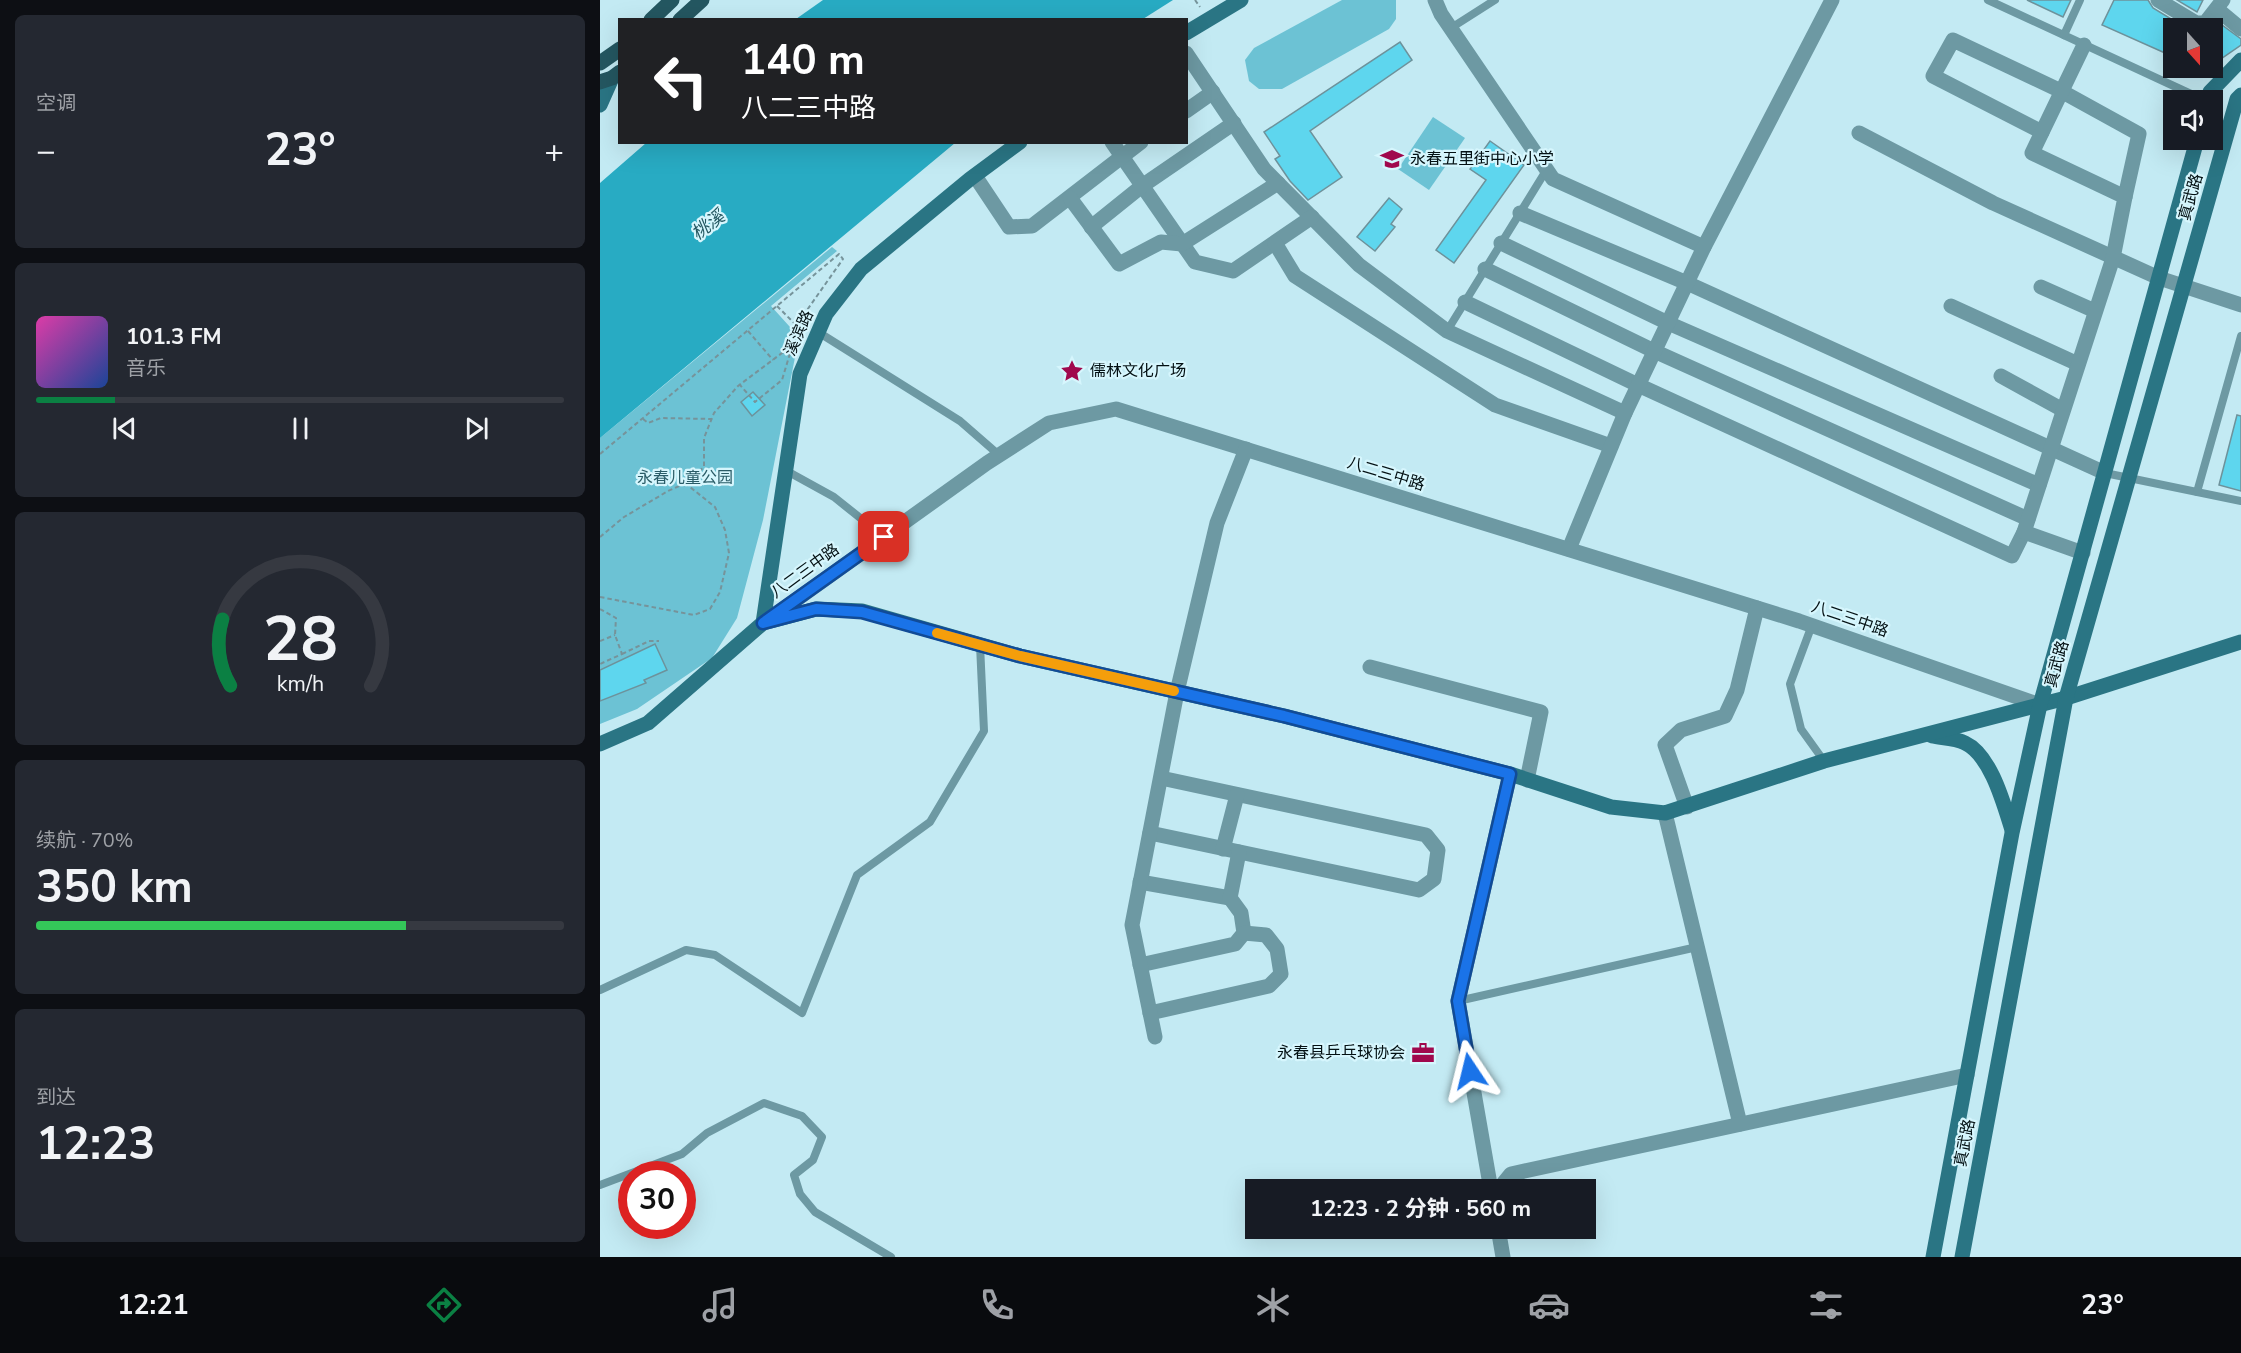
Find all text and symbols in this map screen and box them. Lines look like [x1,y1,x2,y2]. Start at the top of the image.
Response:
north arrow [2163,18,2223,78]
map controls [2163,18,2223,150]
text: 140 m [741,32,865,89]
icon: left [642,42,720,120]
text: 空调 [36,90,76,117]
text: 八二三中路 [741,90,876,127]
button: sound [2163,90,2223,150]
text: 23° [264,120,336,181]
text: − [36,129,56,174]
text: + [544,129,564,174]
school or university icon: 永春五里街中心小学 [1379,146,1405,172]
place label: 永春五里街中心小学 [1410,148,1554,170]
street label: 真武路 [2174,171,2208,223]
water label: 桃溪 [686,203,731,245]
street label: 溪滨路 [779,307,819,359]
text: 101.3 FM [126,322,222,352]
text: 音乐 [126,355,166,382]
place icon: 儒林文化广场 [1059,358,1085,384]
place label: 儒林文化广场 [1090,360,1186,382]
icon: previous [108,412,141,445]
icon: pause [284,412,317,445]
icon: next [460,412,493,445]
street label: 八二三中路 [1345,452,1427,496]
park label: 永春儿童公园 [637,467,733,489]
pin [858,511,909,562]
icon: arrive [867,520,900,553]
street label: 八二三中路 [766,539,844,603]
street label: 八二三中路 [1809,596,1891,642]
text: 28 [263,597,337,682]
street label: 真武路 [2040,638,2074,690]
text: km/h [276,669,324,699]
text: 续航 · 70% [36,827,133,854]
text: 350 km [36,857,193,918]
position arrow [1438,1039,1502,1103]
office icon: 永春县乒乓球协会 [1410,1040,1436,1066]
place label: 永春县乒乓球协会 [1277,1042,1405,1064]
text: 到达 [36,1084,76,1111]
text: 12:23 [36,1114,155,1175]
street label: 真武路 [1950,1117,1980,1169]
speed limit sign: 30 [618,1161,696,1239]
text: 12:23 · 2 分钟 · 560 m [1310,1194,1531,1224]
icon: directions [423,1284,465,1326]
icon: music [699,1284,741,1326]
icon: phone [976,1284,1018,1326]
icon: climate [1252,1284,1294,1326]
icon: car [1528,1284,1570,1326]
icon: filters [1805,1284,1847,1326]
text: 12:21 [117,1287,189,1324]
text: 23° [2081,1287,2124,1324]

